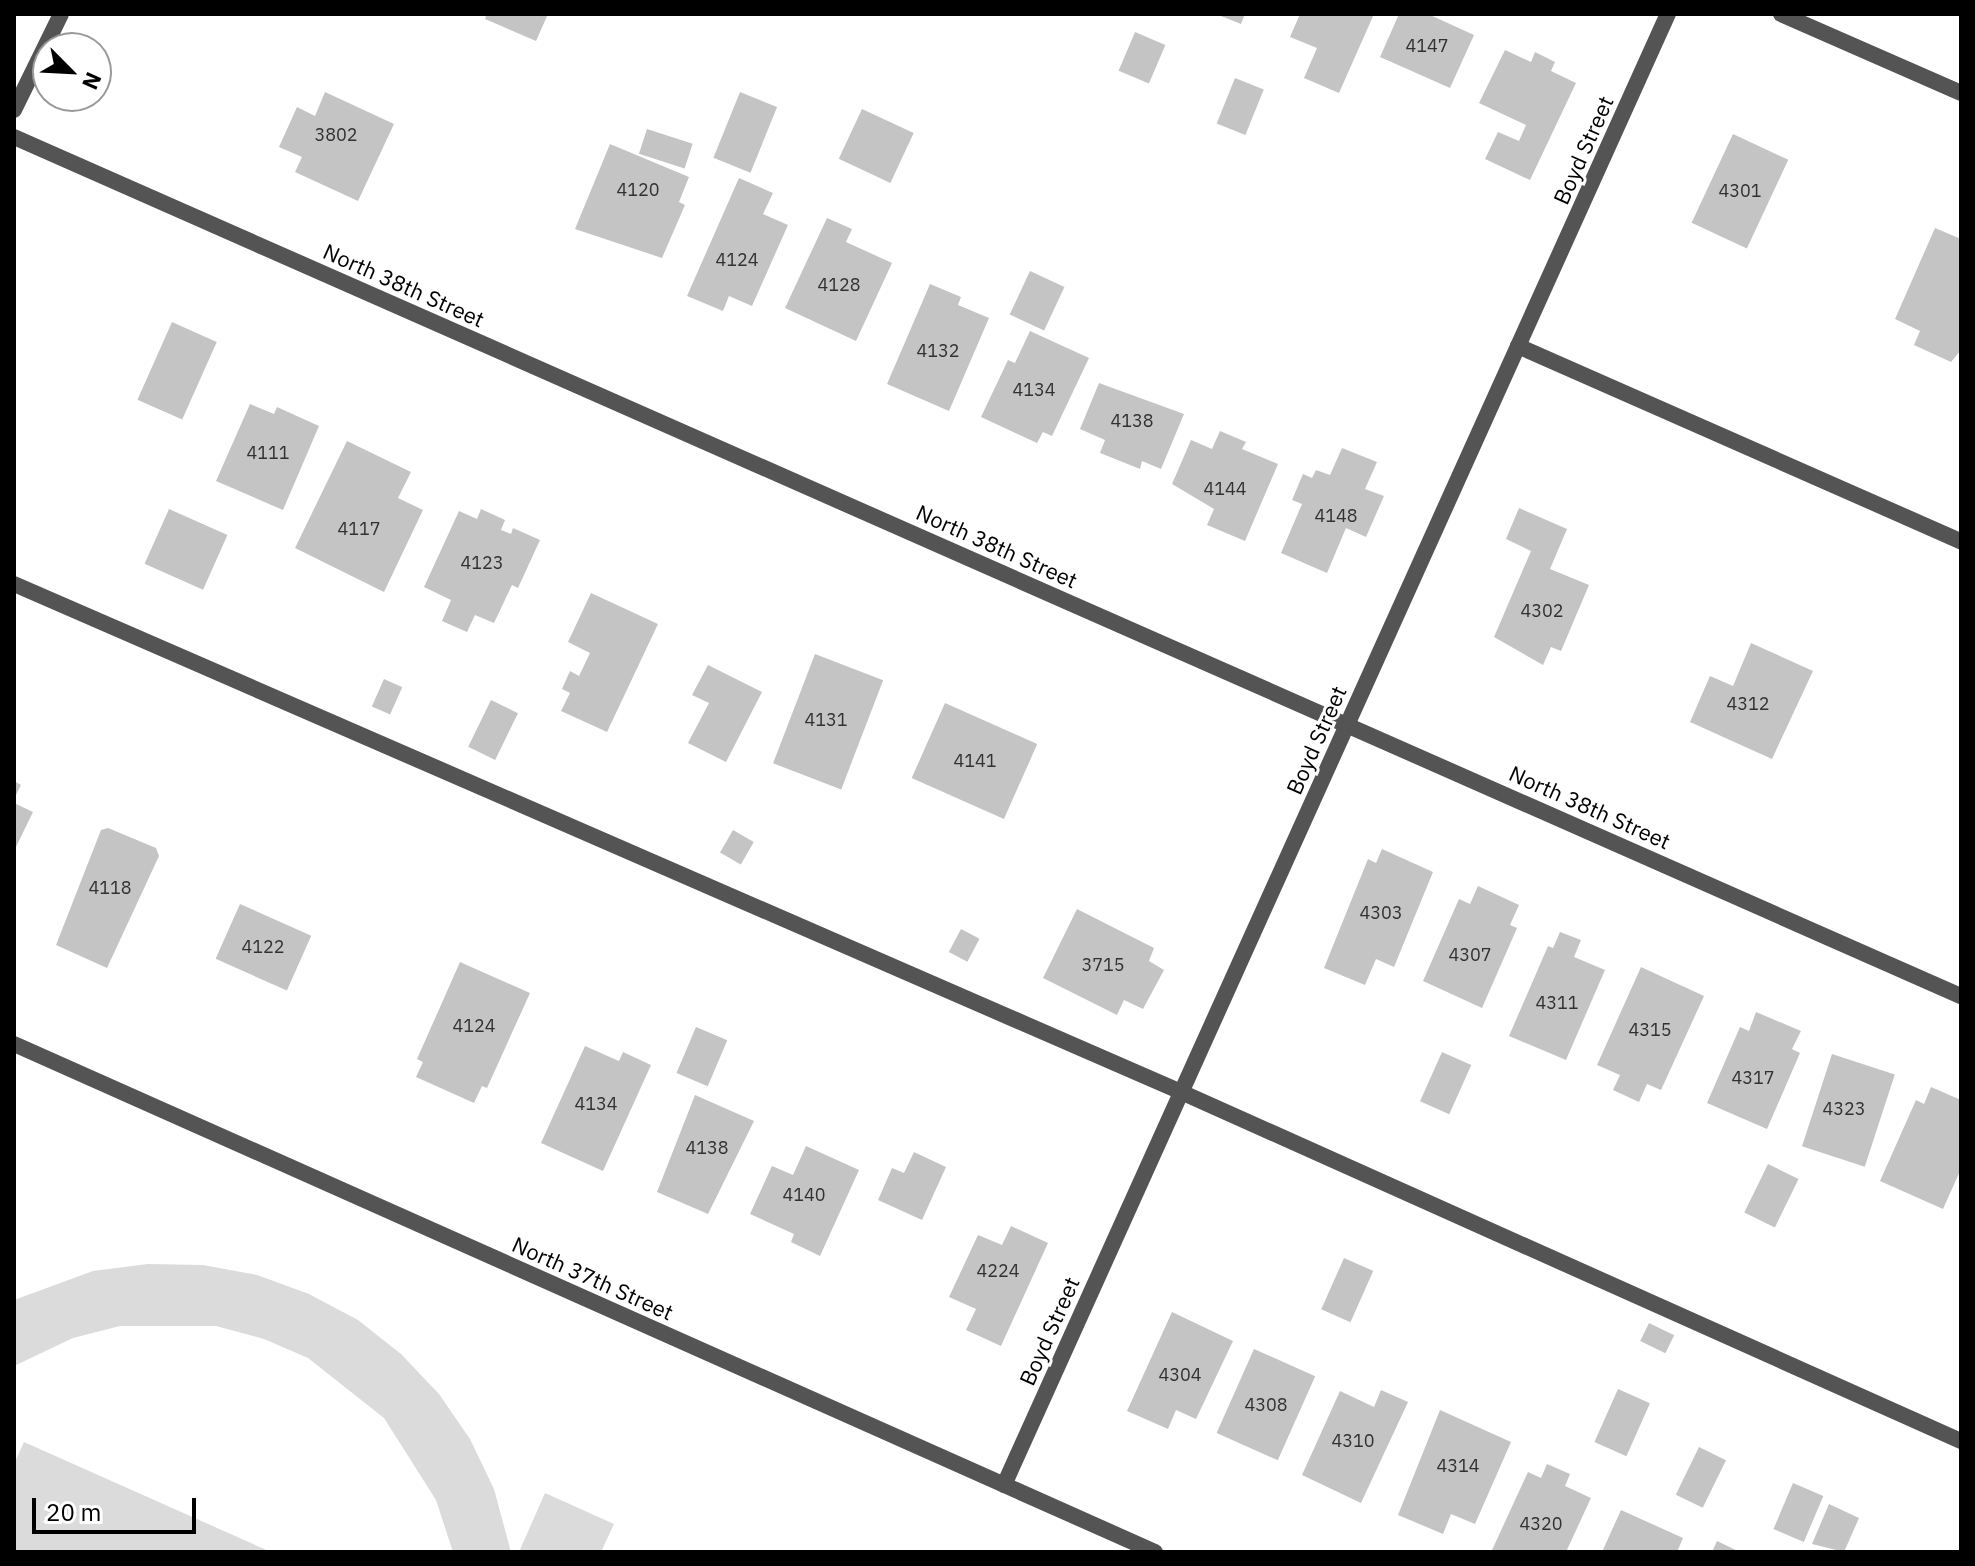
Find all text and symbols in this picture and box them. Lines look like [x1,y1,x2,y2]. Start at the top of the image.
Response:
north arrow [32,32,112,112]
house number: 4147 [1405,35,1449,57]
text: N [76,68,109,94]
street label: Boyd Street [1547,92,1619,208]
house number: 3802 [314,124,358,146]
house number: 4120 [616,179,660,201]
house number: 4301 [1718,180,1762,202]
street label: North 38th Street [319,238,489,332]
house number: 4124 [715,249,759,271]
house number: 4128 [817,274,861,296]
house number: 4132 [916,340,960,362]
house number: 4134 [1012,379,1056,401]
house number: 4138 [1110,410,1154,432]
house number: 4111 [246,442,290,464]
house number: 4144 [1203,478,1247,500]
street label: North 38th Street [912,499,1082,593]
house number: 4148 [1314,505,1358,527]
house number: 4117 [337,518,381,540]
house number: 4123 [460,552,504,574]
house number: 4302 [1520,600,1564,622]
street label: Boyd Street [1280,682,1352,798]
house number: 4312 [1726,693,1770,715]
house number: 4131 [804,709,848,731]
house number: 4141 [953,750,997,772]
street label: North 38th Street [1505,760,1675,854]
house number: 4118 [88,877,132,899]
house number: 4303 [1359,902,1403,924]
house number: 4122 [241,936,285,958]
house number: 4307 [1448,944,1492,966]
house number: 3715 [1081,954,1125,976]
house number: 4311 [1535,992,1579,1014]
house number: 4124 [452,1015,496,1037]
house number: 4315 [1628,1019,1672,1041]
house number: 4317 [1731,1067,1775,1089]
house number: 4134 [574,1093,618,1115]
house number: 4323 [1822,1098,1866,1120]
house number: 4138 [685,1137,729,1159]
house number: 4140 [782,1184,826,1206]
street label: North 37th Street [508,1231,678,1325]
house number: 4224 [976,1260,1020,1282]
street label: Boyd Street [1013,1273,1085,1389]
house number: 4304 [1158,1364,1202,1386]
house number: 4308 [1244,1394,1288,1416]
house number: 4310 [1331,1430,1375,1452]
house number: 4314 [1436,1455,1480,1477]
scale bar [36,1482,200,1532]
text: 20 m [46,1496,101,1528]
house number: 4320 [1519,1513,1563,1535]

